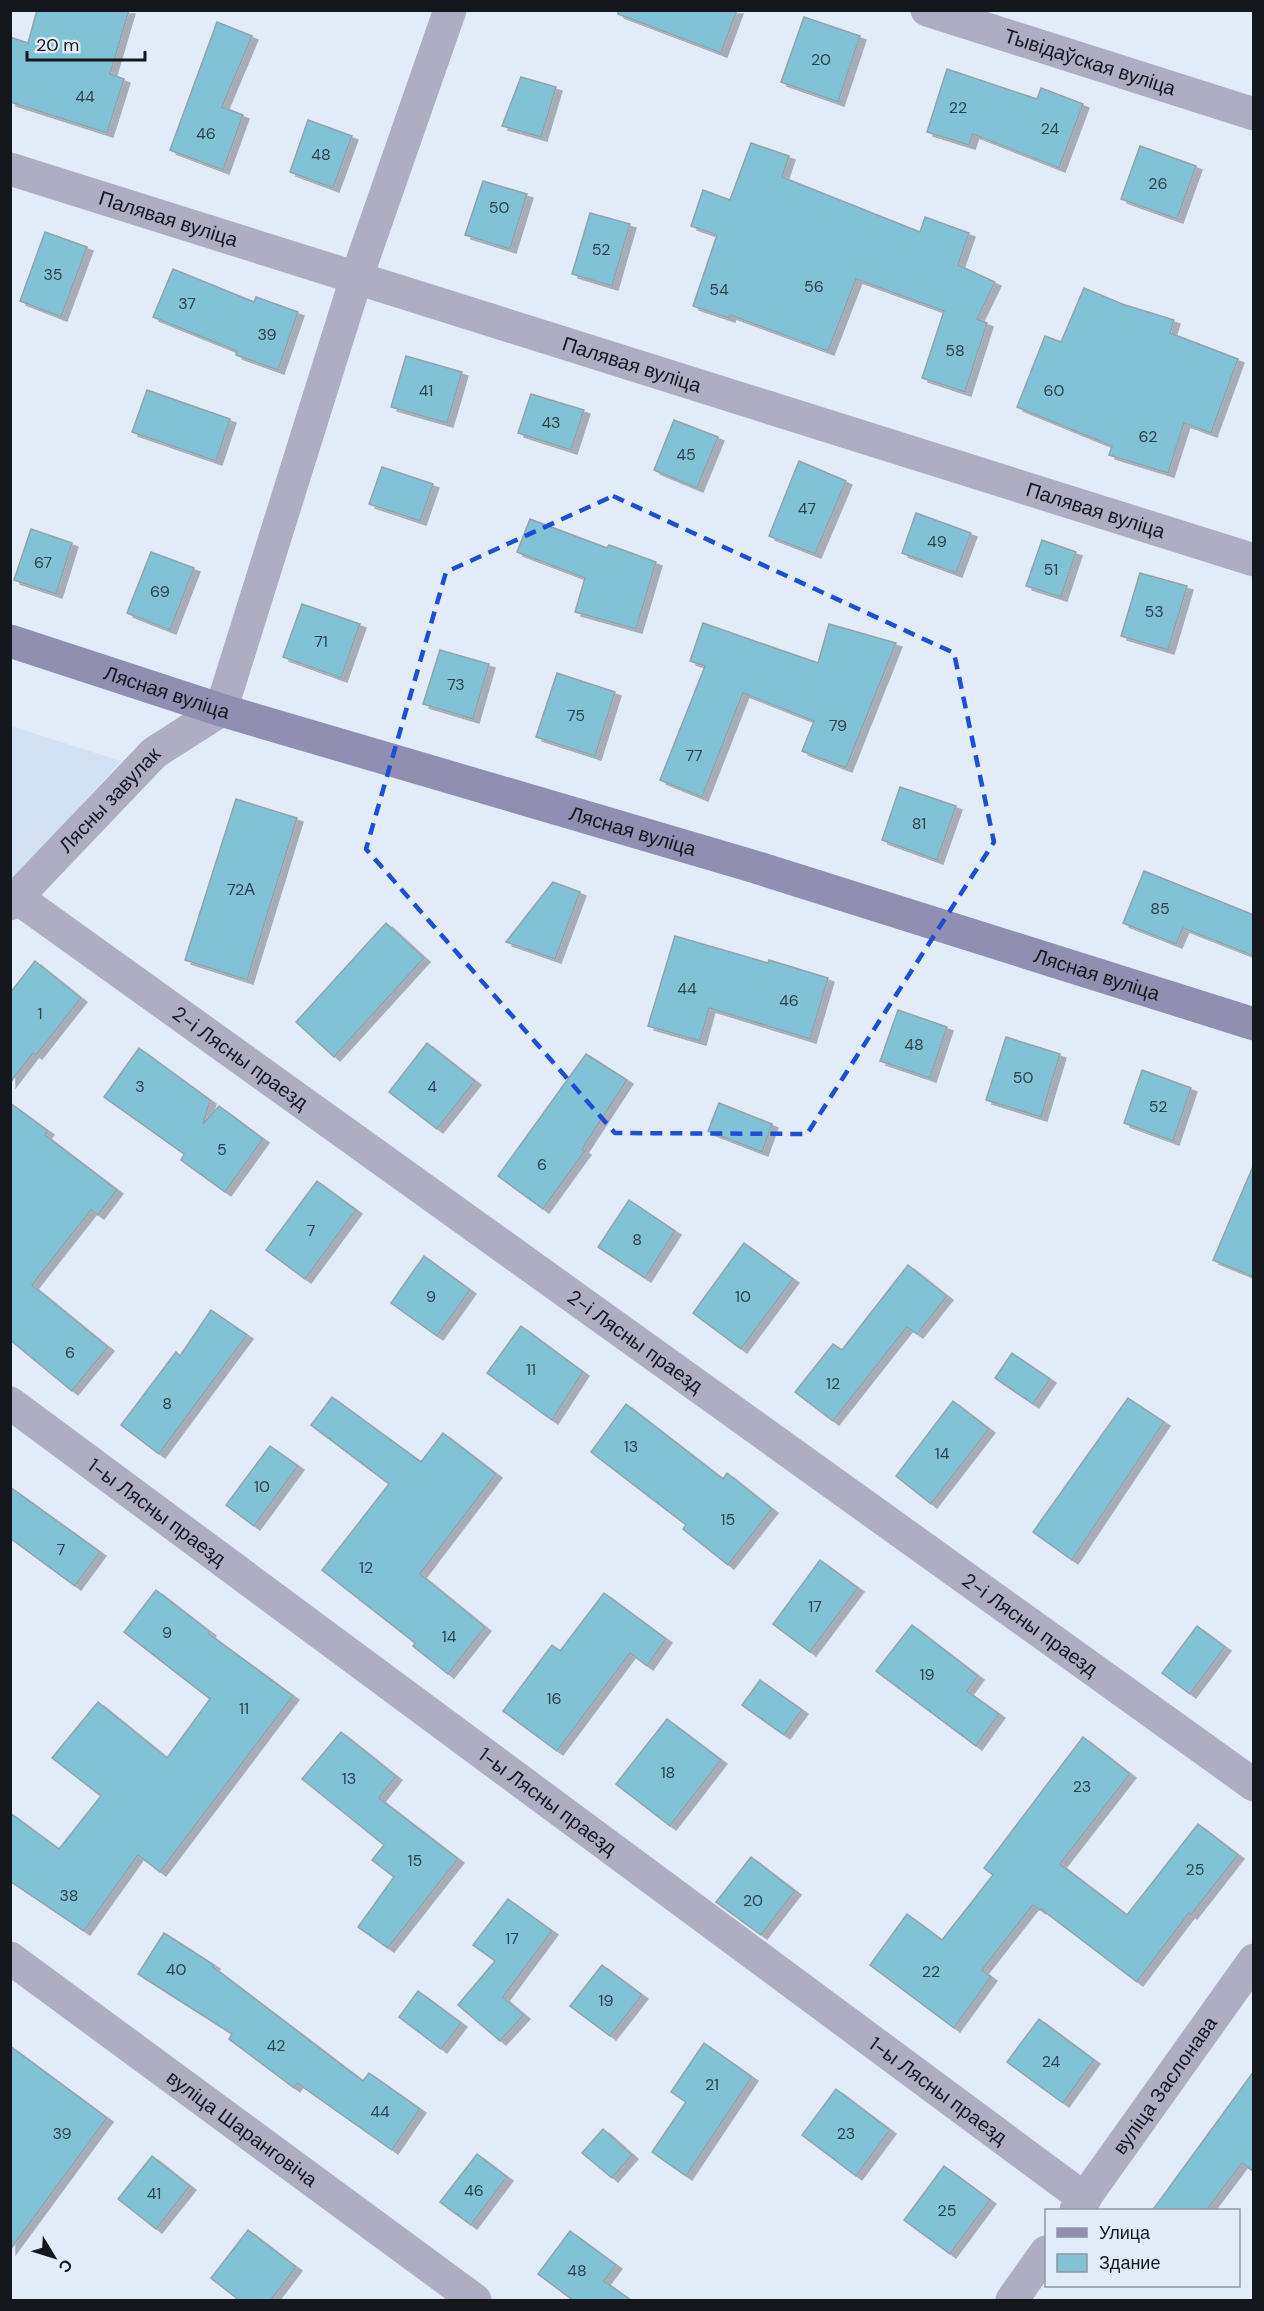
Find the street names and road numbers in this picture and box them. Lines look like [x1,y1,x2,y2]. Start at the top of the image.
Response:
street label: Тывідаўская вуліца [1001,22,1180,102]
street label: Палявая вуліца [96,185,242,253]
street label: Палявая вуліца [559,330,706,399]
street label: Палявая вуліца [1023,476,1169,545]
street label: Лясная вуліца [101,660,234,725]
street label: Лясны завулак [53,741,166,858]
street label: Лясная вуліца [566,800,700,862]
street label: Лясная вуліца [1031,943,1164,1007]
street label: 2-і Лясны праезд [167,1000,314,1116]
street label: 2-і Лясны праезд [562,1284,708,1399]
street label: 1-ы Лясны праезд [83,1452,232,1572]
street label: 2-і Лясны праезд [957,1567,1103,1682]
street label: 1-ы Лясны праезд [473,1741,622,1861]
street label: вуліца Заслонава [1107,2010,1223,2160]
street label: 1-ы Лясны праезд [864,2031,1013,2150]
street label: вуліца Шаранговіча [161,2064,323,2193]

